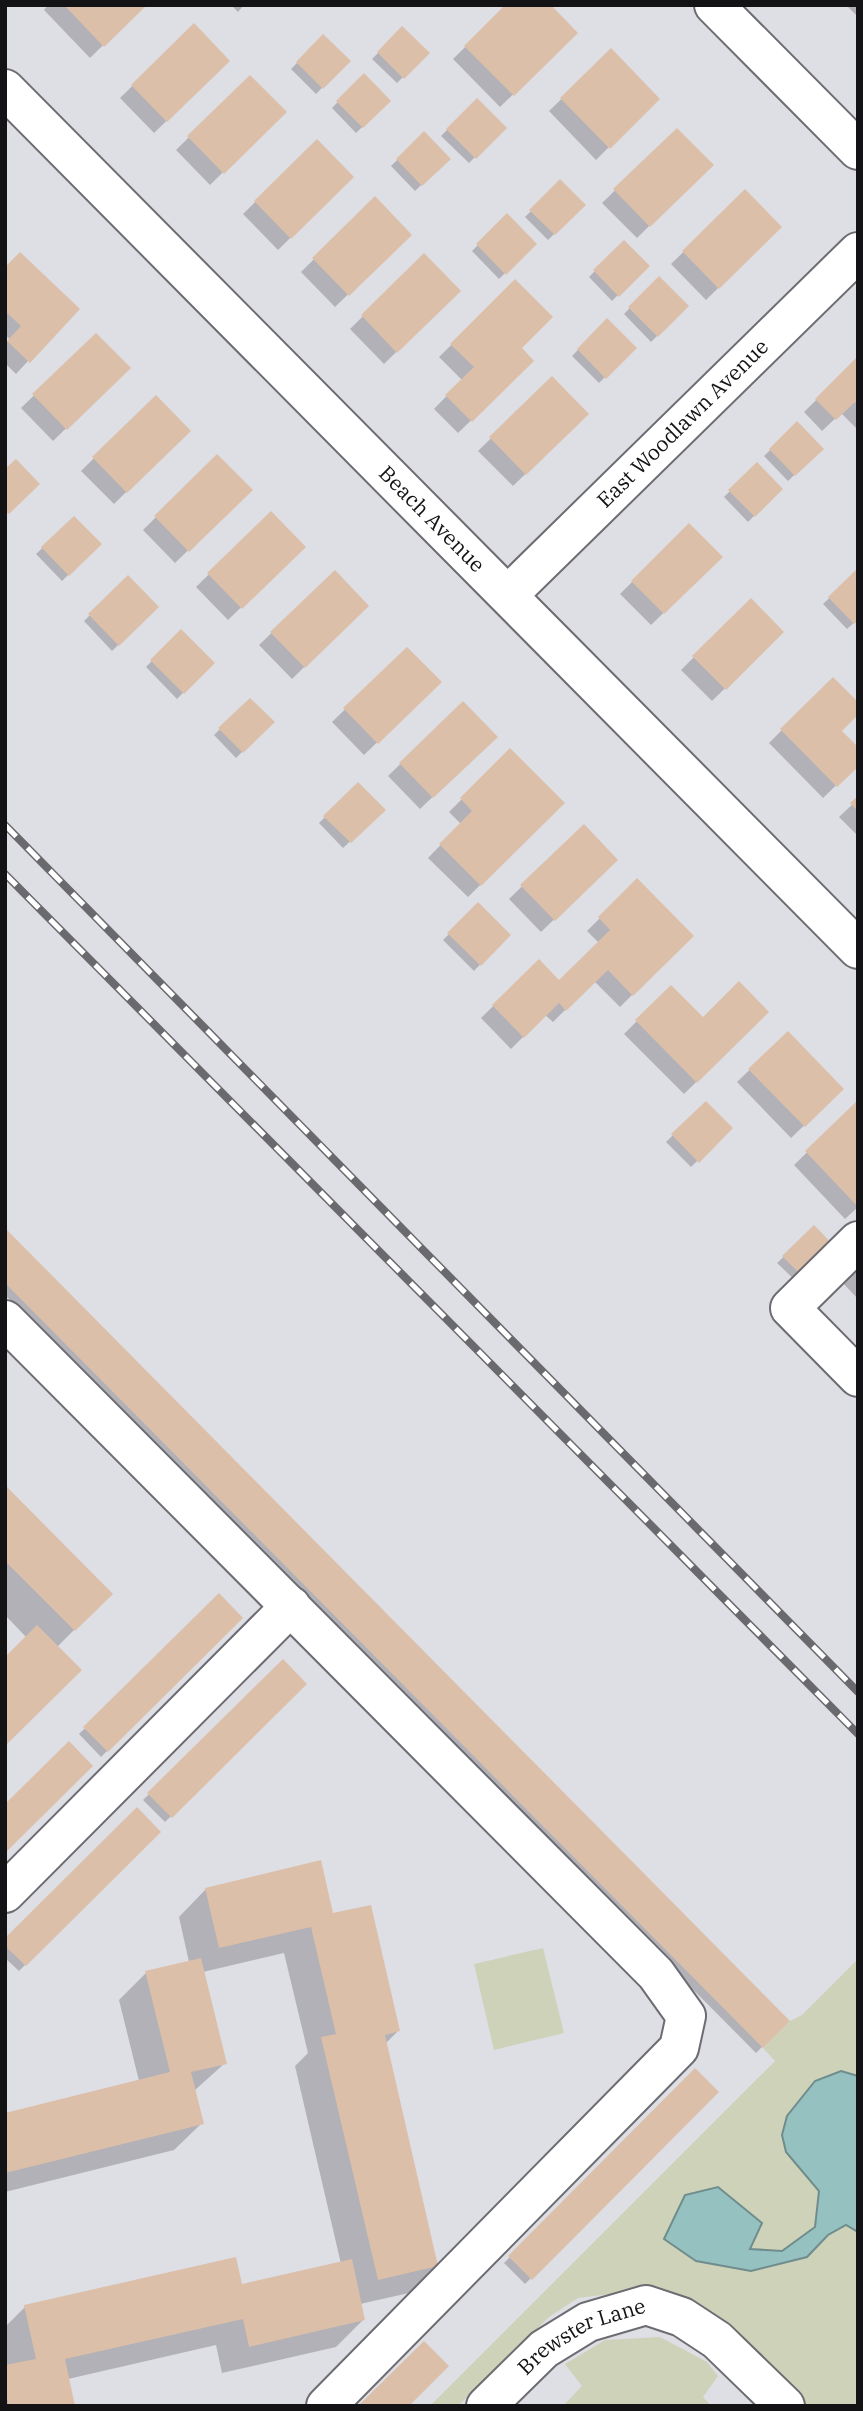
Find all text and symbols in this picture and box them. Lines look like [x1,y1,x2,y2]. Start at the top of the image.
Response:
street label: East Woodlawn Avenue [590,332,774,513]
street label: Beach Avenue [373,459,492,578]
street label: Brewster Lane [511,2291,649,2380]

